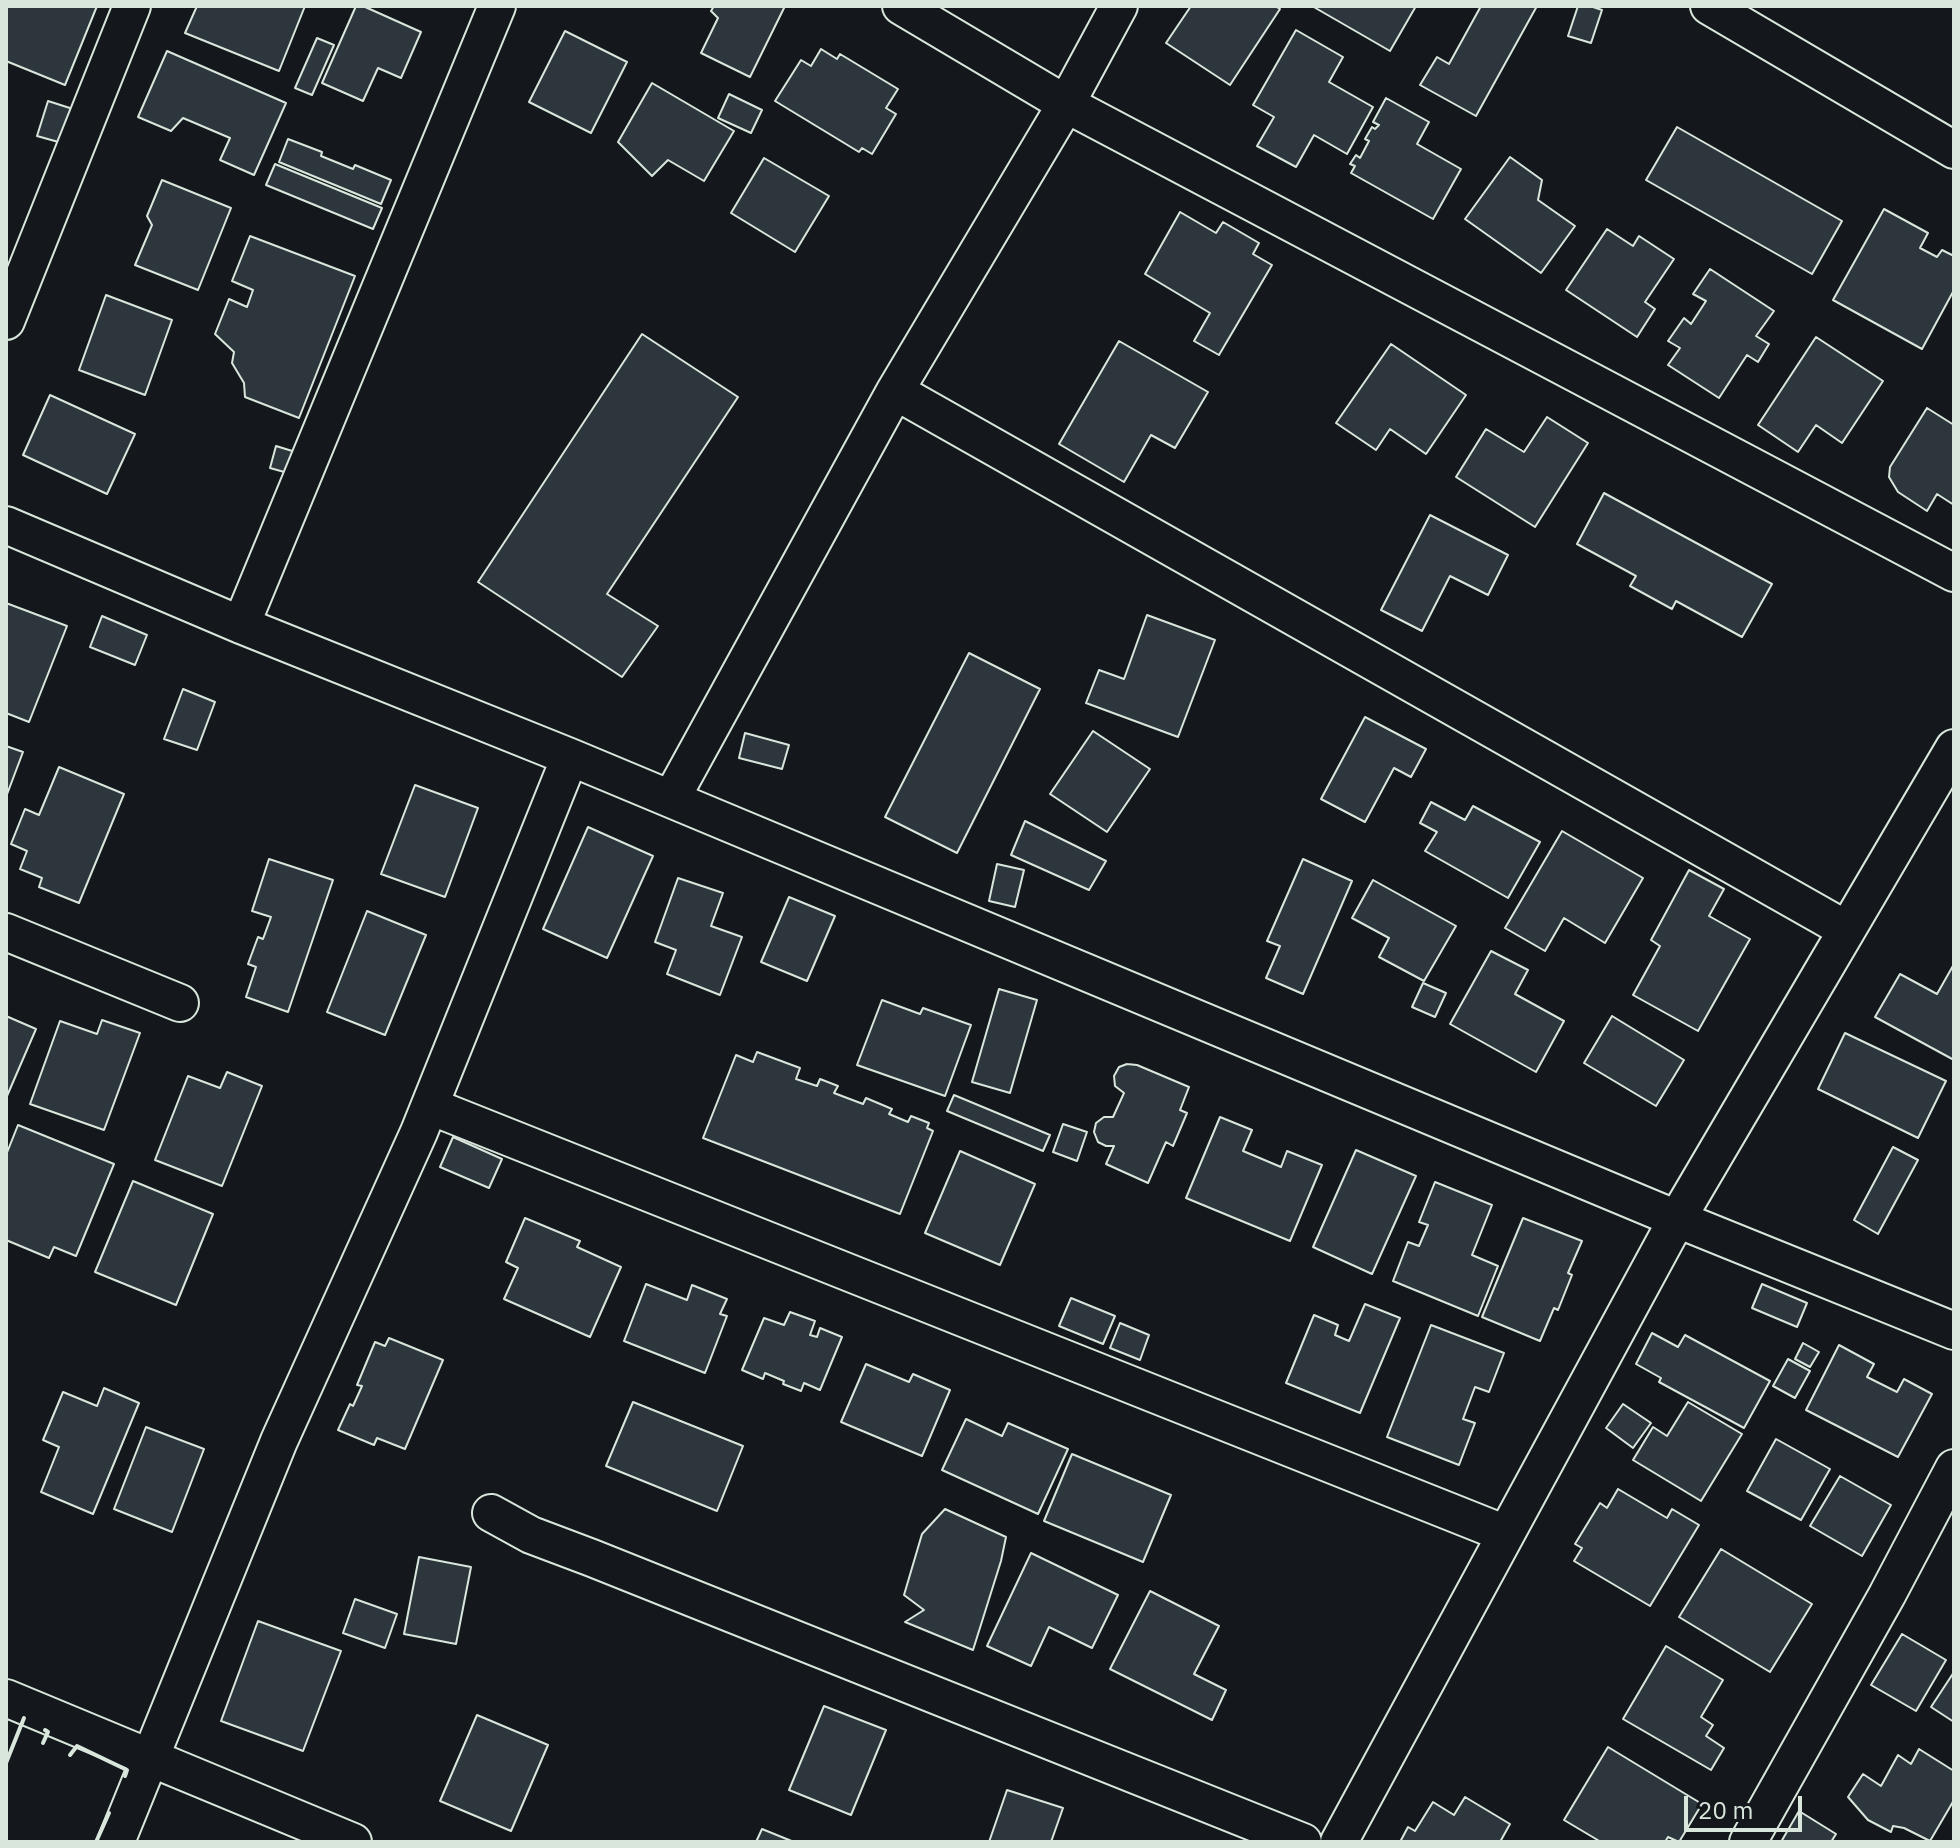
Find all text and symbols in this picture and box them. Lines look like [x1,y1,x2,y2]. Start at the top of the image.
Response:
scale bar [1688,1780,1806,1830]
text: 20 m [1698,1794,1753,1826]

